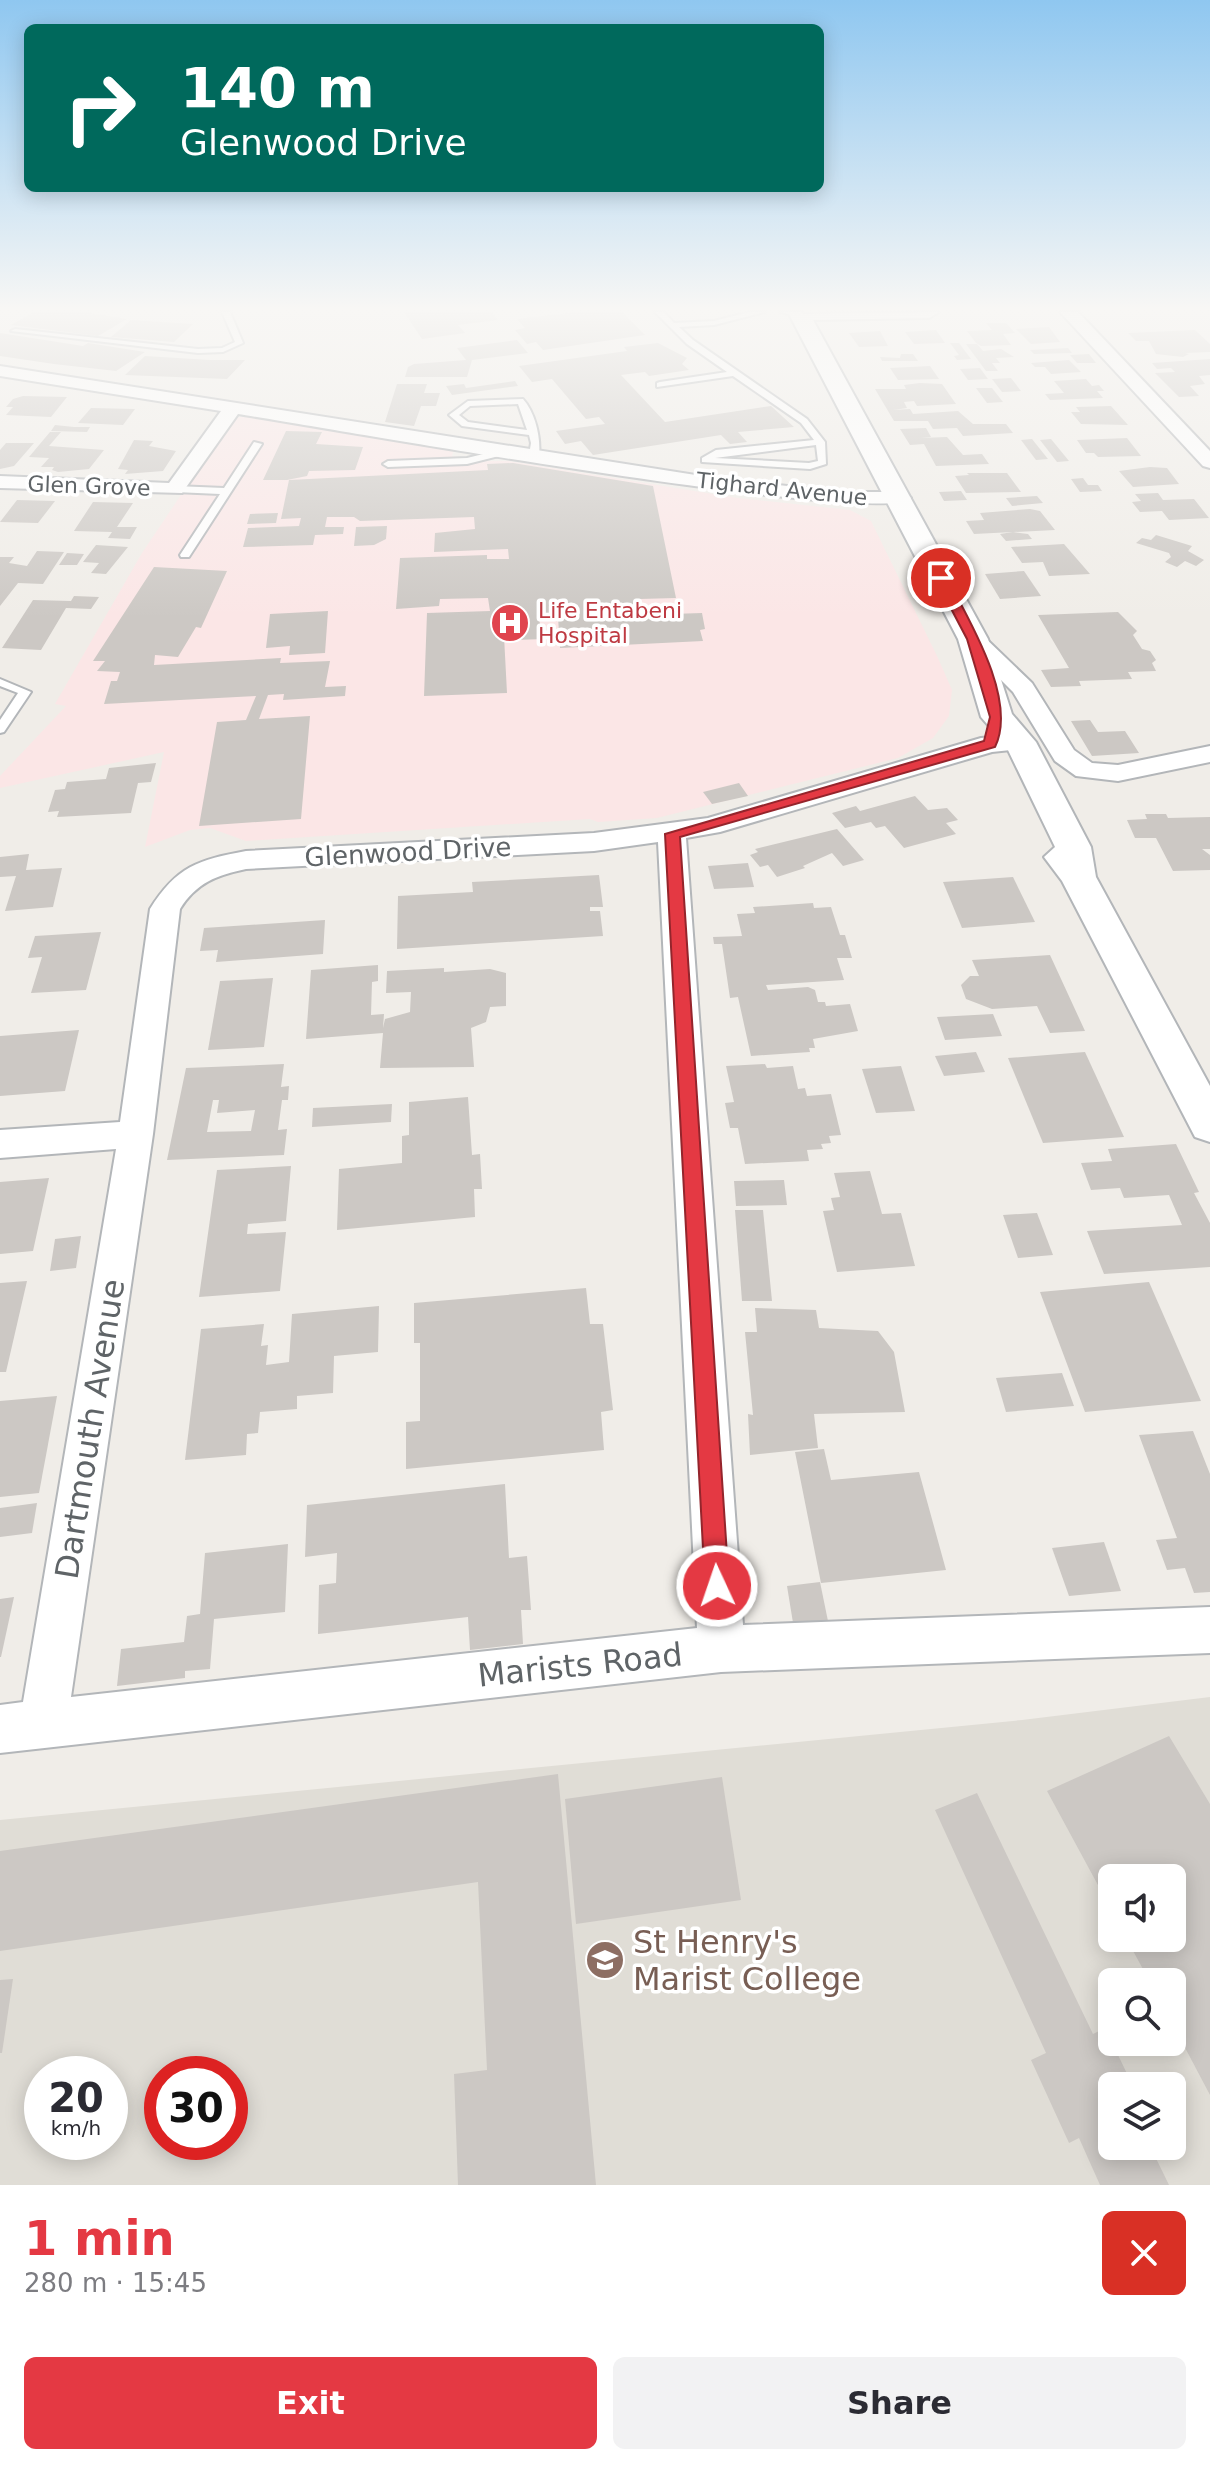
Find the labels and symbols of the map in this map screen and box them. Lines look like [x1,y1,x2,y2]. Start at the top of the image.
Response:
street label: Tighard Avenue [694,467,869,510]
street label: Glen Grove [27,471,151,501]
pin [907,544,975,612]
place label: Life Entabeni Hospital [538,598,682,648]
hospital icon: Life Entabeni Hospital [489,602,531,644]
street label: Glenwood Drive [304,832,512,872]
street label: Dartmouth Avenue [48,1276,132,1582]
position arrow [675,1544,759,1628]
street label: Marists Road [476,1635,684,1695]
place label: St Henry's Marist College [633,1923,861,1998]
school or university icon: St Henry's Marist College [584,1939,626,1981]
speed limit sign: 30 [144,2056,248,2160]

